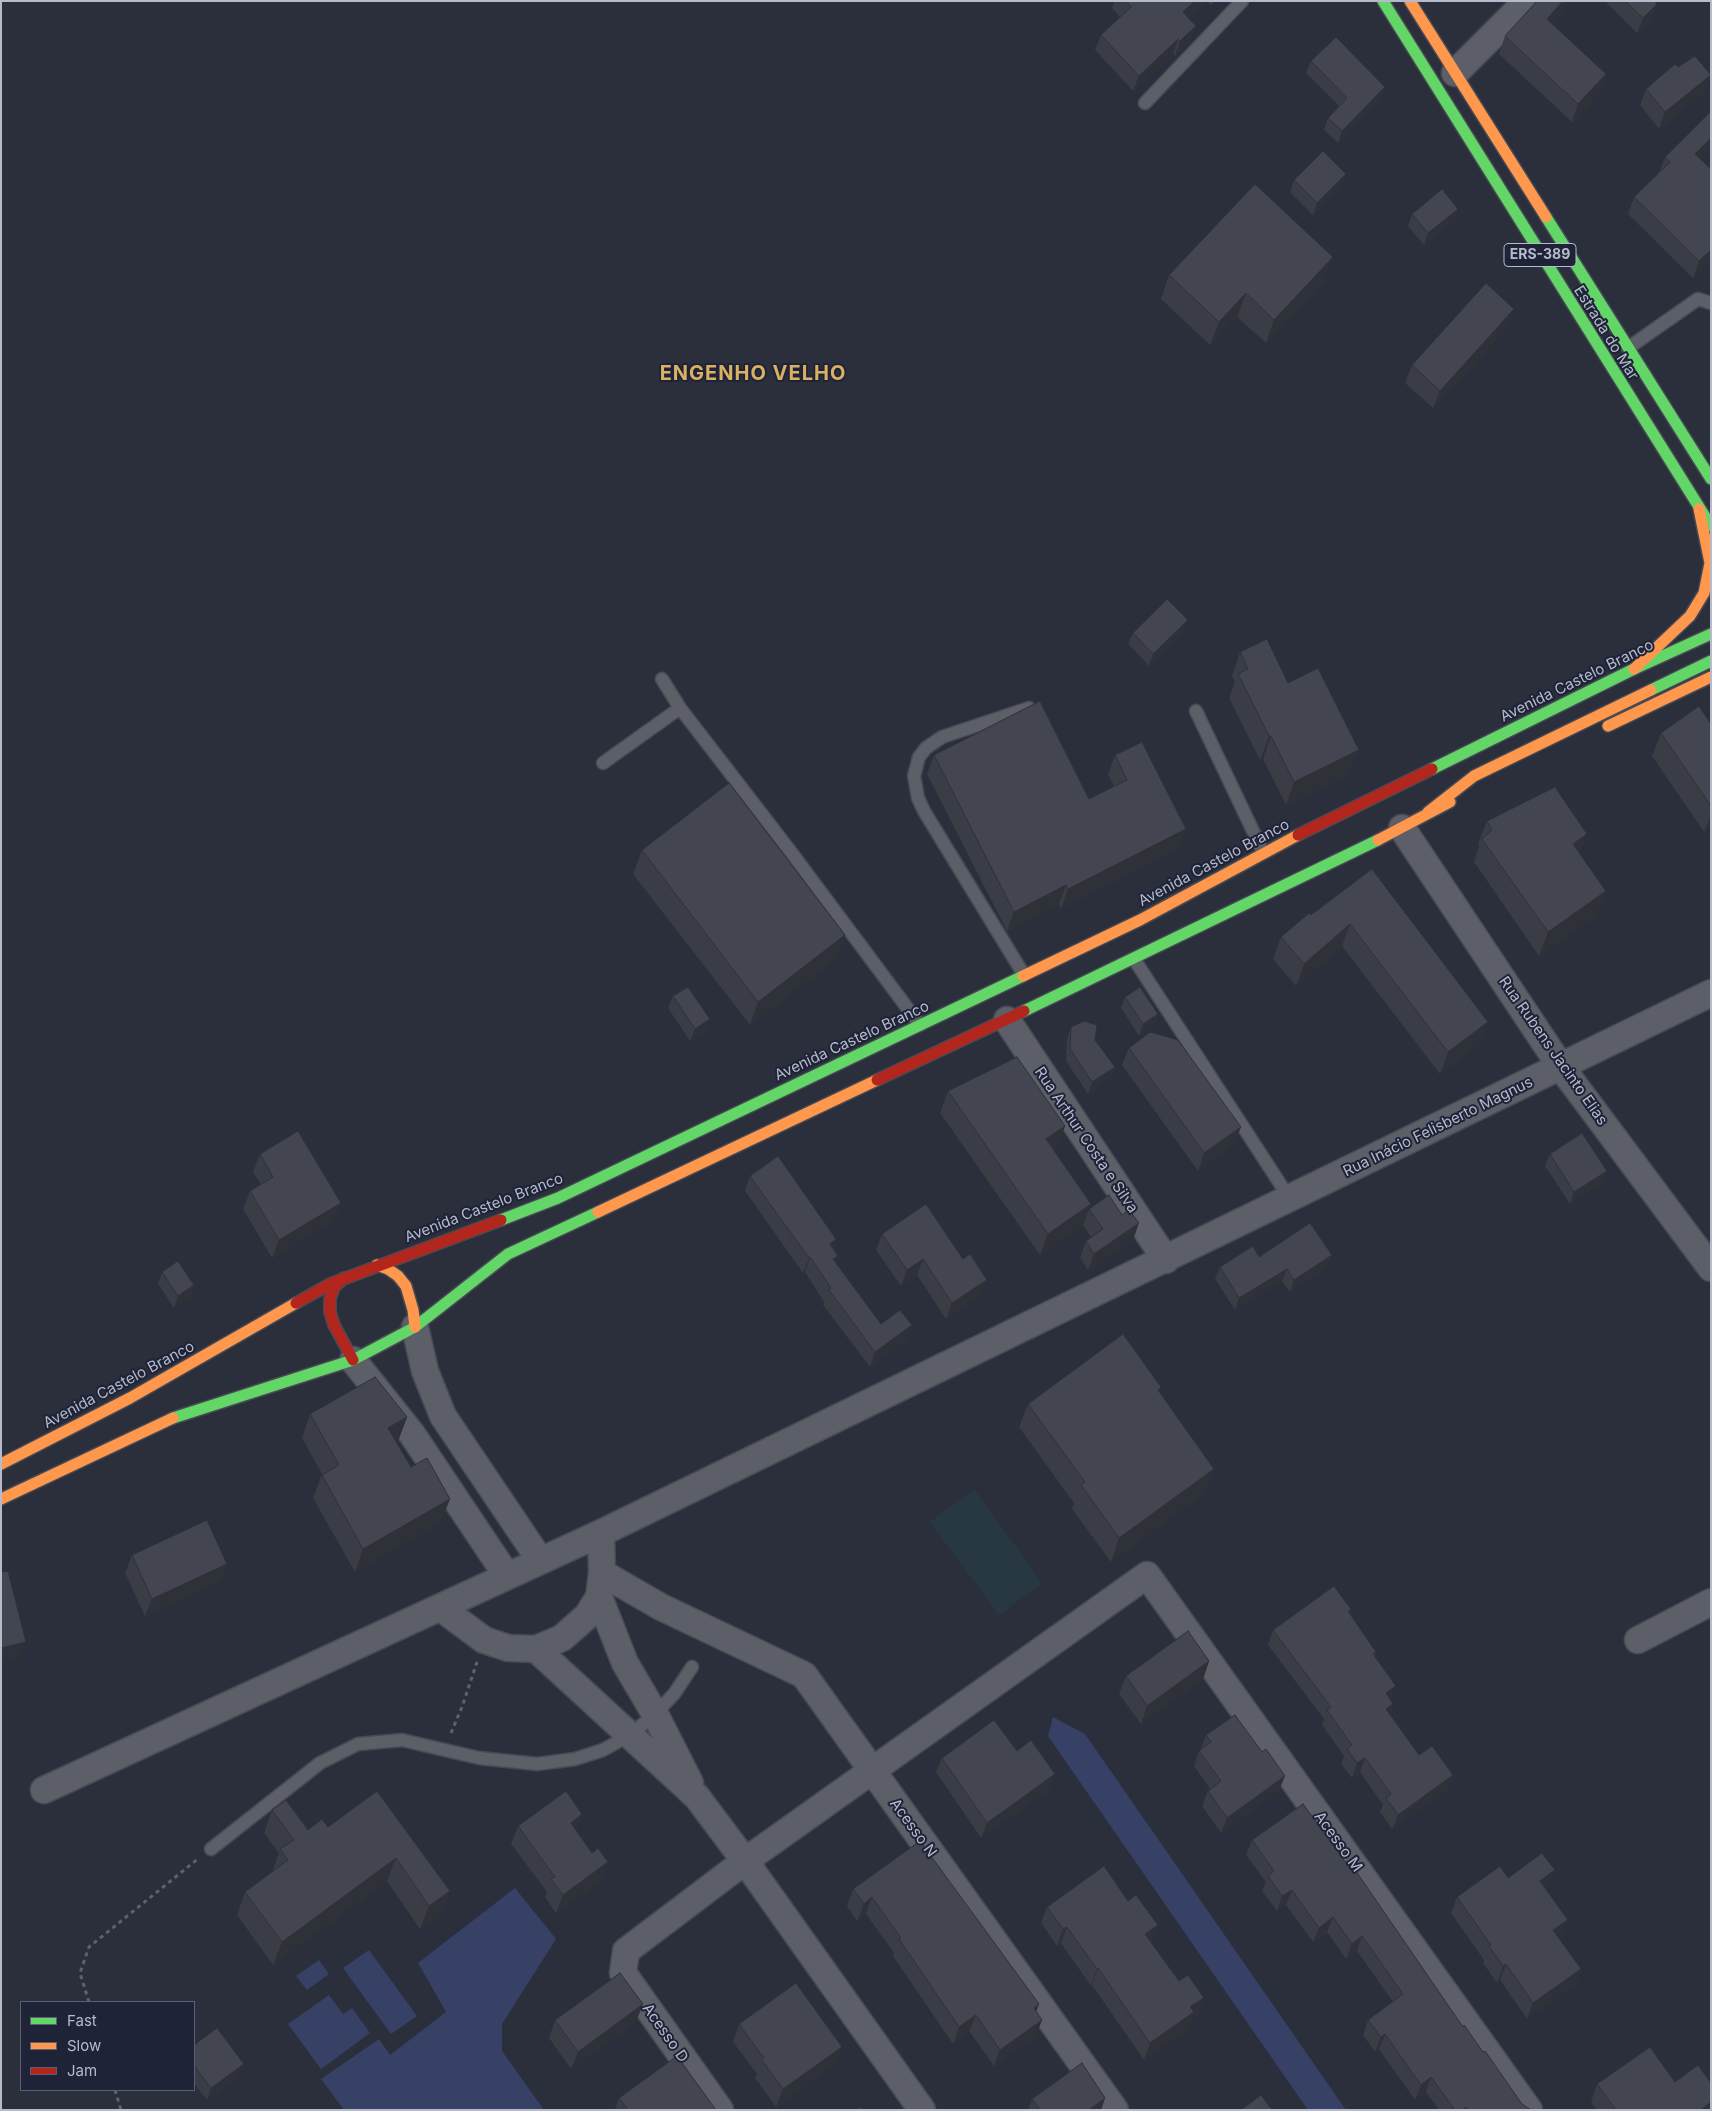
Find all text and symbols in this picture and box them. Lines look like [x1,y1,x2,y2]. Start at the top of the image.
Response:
road number: ERS-389 [1504,244,1576,266]
street label: Estrada do Mar [1570,283,1642,383]
district label: ENGENHO VELHO [658,362,848,386]
street label: Avenida Castelo Branco [1497,636,1657,726]
street label: Avenida Castelo Branco [1135,816,1293,910]
street label: Rua Rubens Jacinto Elias [1495,973,1611,1129]
street label: Avenida Castelo Branco [772,997,932,1085]
street label: Rua Arthur Costa e Silva [1030,1064,1142,1216]
street label: Rua Inácio Felisberto Magnus [1340,1073,1536,1181]
street label: Avenida Castelo Branco [402,1169,566,1247]
street label: Avenida Castelo Branco [40,1338,198,1432]
street label: Acesso N [886,1795,940,1861]
street label: Acesso M [1310,1808,1366,1876]
street label: Acesso D [638,2000,692,2066]
legend [20,2001,195,2091]
text: Fast [67,2011,97,2030]
text: Slow [67,2036,101,2055]
text: Jam [67,2061,97,2080]

